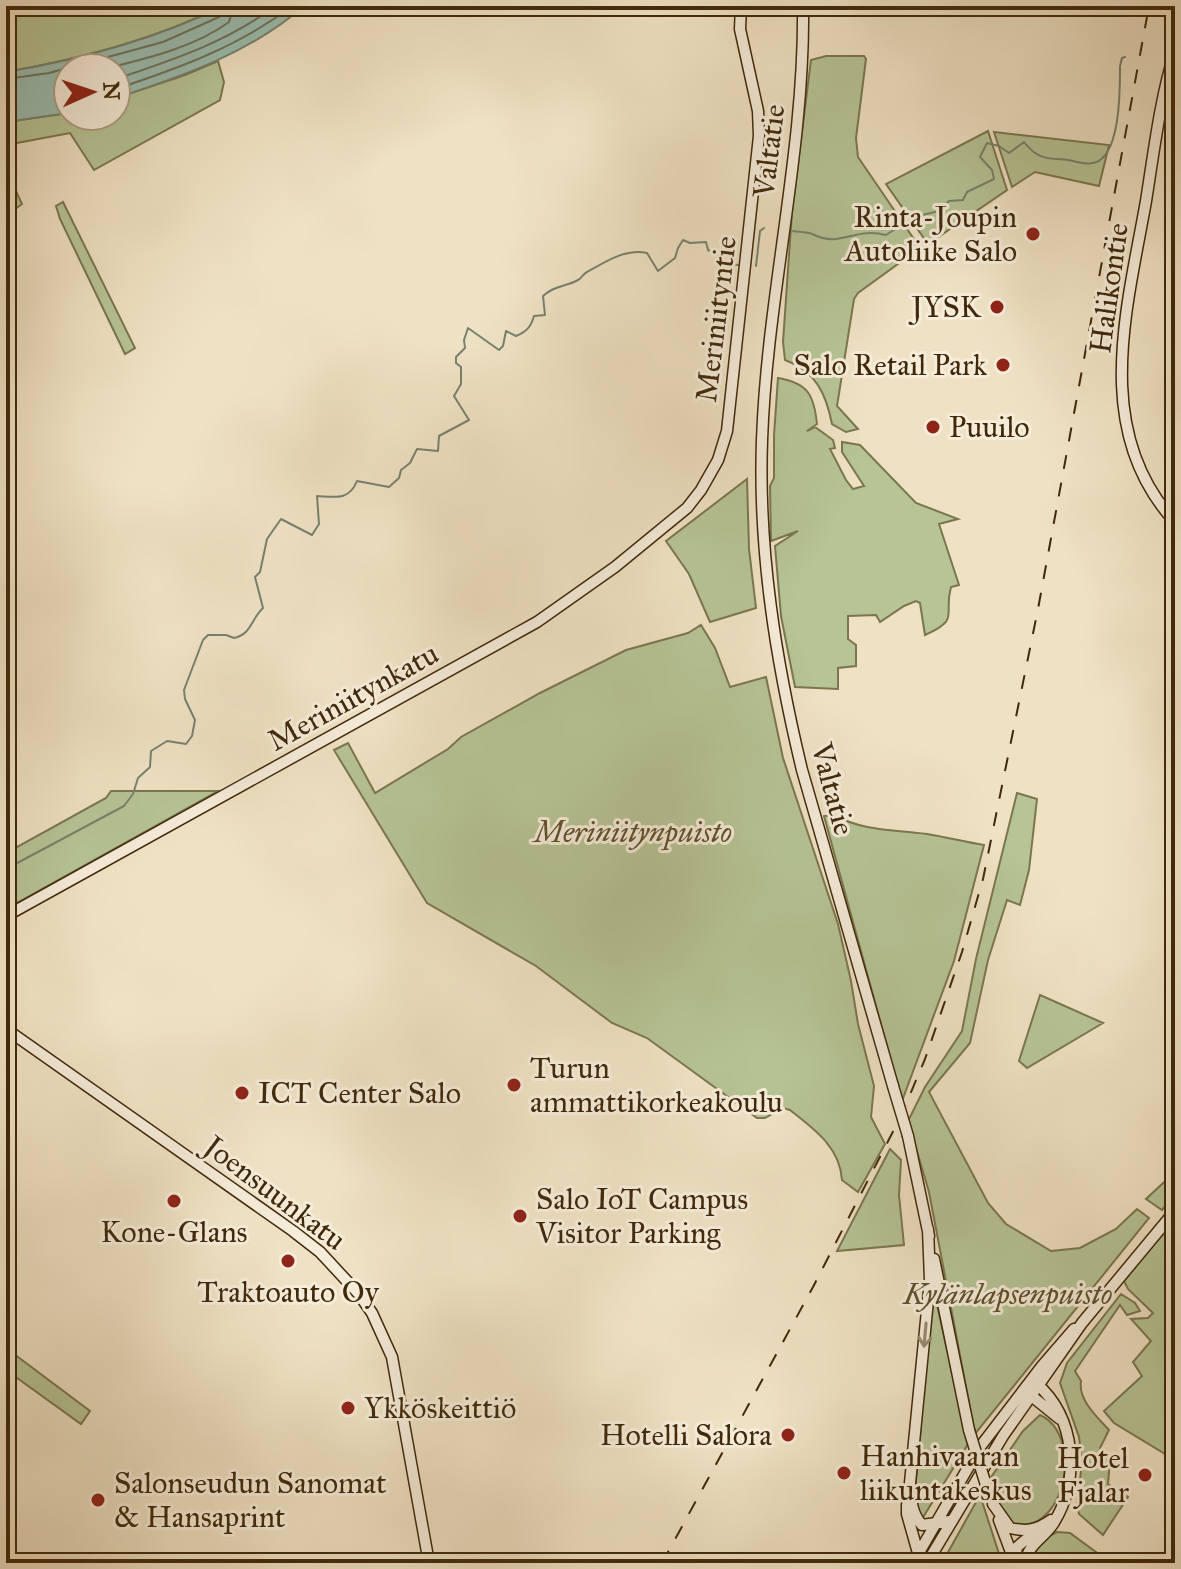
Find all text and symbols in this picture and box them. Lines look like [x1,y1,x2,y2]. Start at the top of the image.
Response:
north arrow [52,52,132,132]
text: N [98,81,125,101]
street label: Valtatie [745,102,793,201]
place label: Rinta-Joupin Autoliike Salo [843,199,1017,269]
street label: Halikontie [1082,220,1136,356]
marker: Rinta-Joupin Autoliike Salo [1024,225,1042,243]
street label: Meriniityntie [688,234,744,404]
place label: JYSK [908,289,982,325]
marker: JYSK [988,298,1006,316]
place label: Salo Retail Park [793,347,987,383]
marker: Salo Retail Park [994,356,1012,374]
place label: Puuilo [949,409,1030,445]
marker: Puuilo [924,418,942,436]
street label: Meriniitynkatu [261,635,445,759]
street label: Valtatie [803,738,863,839]
park label: Meriniitynpuisto [531,814,732,851]
place label: Turun ammattikorkeakoulu [530,1050,783,1120]
place label: ICT Center Salo [258,1075,461,1111]
marker: Turun ammattikorkeakoulu [505,1076,523,1094]
marker: ICT Center Salo [233,1084,251,1102]
street label: Joensuunkatu [195,1126,353,1258]
place label: Salo IoT Campus Visitor Parking [535,1181,748,1251]
marker: Kone-Glans [165,1192,183,1210]
marker: Salo IoT Campus Visitor Parking [511,1207,529,1225]
place label: Kone-Glans [100,1214,248,1250]
marker: Traktoauto Oy [279,1252,297,1270]
place label: Traktoauto Oy [197,1274,380,1310]
park label: Kylänlapsenpuisto [902,1276,1112,1313]
one-way arrow [917,1321,932,1348]
place label: Ykköskeittiö [364,1390,516,1426]
marker: Ykköskeittiö [339,1399,357,1417]
place label: Hotelli Salora [600,1417,772,1453]
marker: Hotelli Salora [779,1426,797,1444]
place label: Hanhivaaran liikuntakeskus [860,1438,1032,1508]
place label: Hotel Fjalar [1057,1440,1130,1510]
marker: Hanhivaaran liikuntakeskus [835,1464,853,1482]
place label: Salonseudun Sanomat & Hansaprint [114,1465,387,1535]
marker: Hotel Fjalar [1136,1466,1154,1484]
marker: Salonseudun Sanomat & Hansaprint [89,1491,107,1509]

